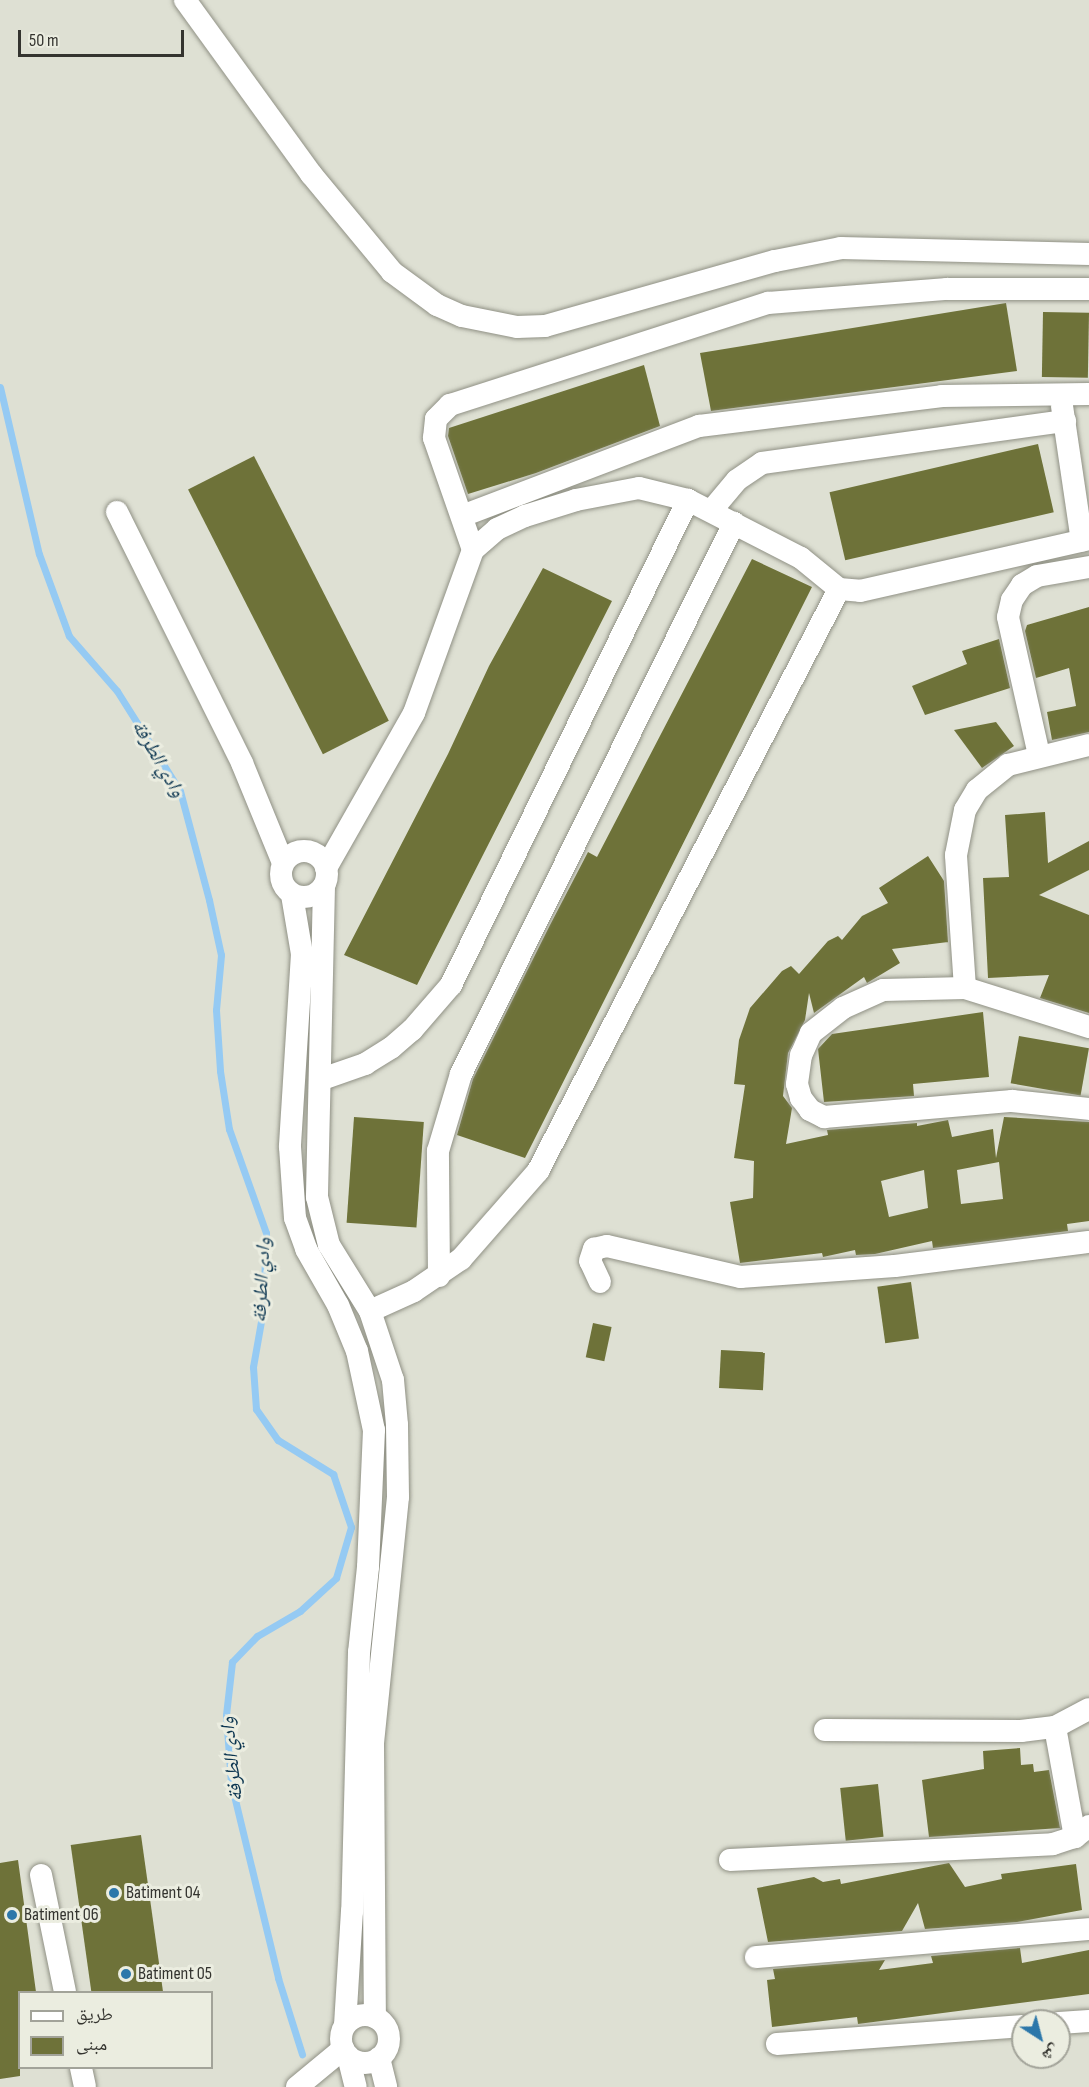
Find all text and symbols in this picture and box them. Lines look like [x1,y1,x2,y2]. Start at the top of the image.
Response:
scale bar [21,18,188,56]
text: 50 m [29,30,59,51]
water label: وادي الطرفة [126,716,190,802]
water label: وادي الطرفة [248,1237,276,1323]
water label: وادي الطرفة [216,1715,248,1803]
place label: Batiment 04 [126,1882,200,1904]
marker: Batiment 04 [107,1886,121,1900]
place label: Batiment 06 [24,1904,99,1926]
marker: Batiment 06 [5,1908,19,1922]
place label: Batiment 05 [138,1963,212,1985]
marker: Batiment 05 [119,1967,133,1981]
legend [18,1991,213,2069]
text: طريق [76,2004,113,2025]
north arrow [1011,2009,1071,2069]
text: مبنى [76,2034,107,2055]
text: ش [1038,2040,1063,2065]

